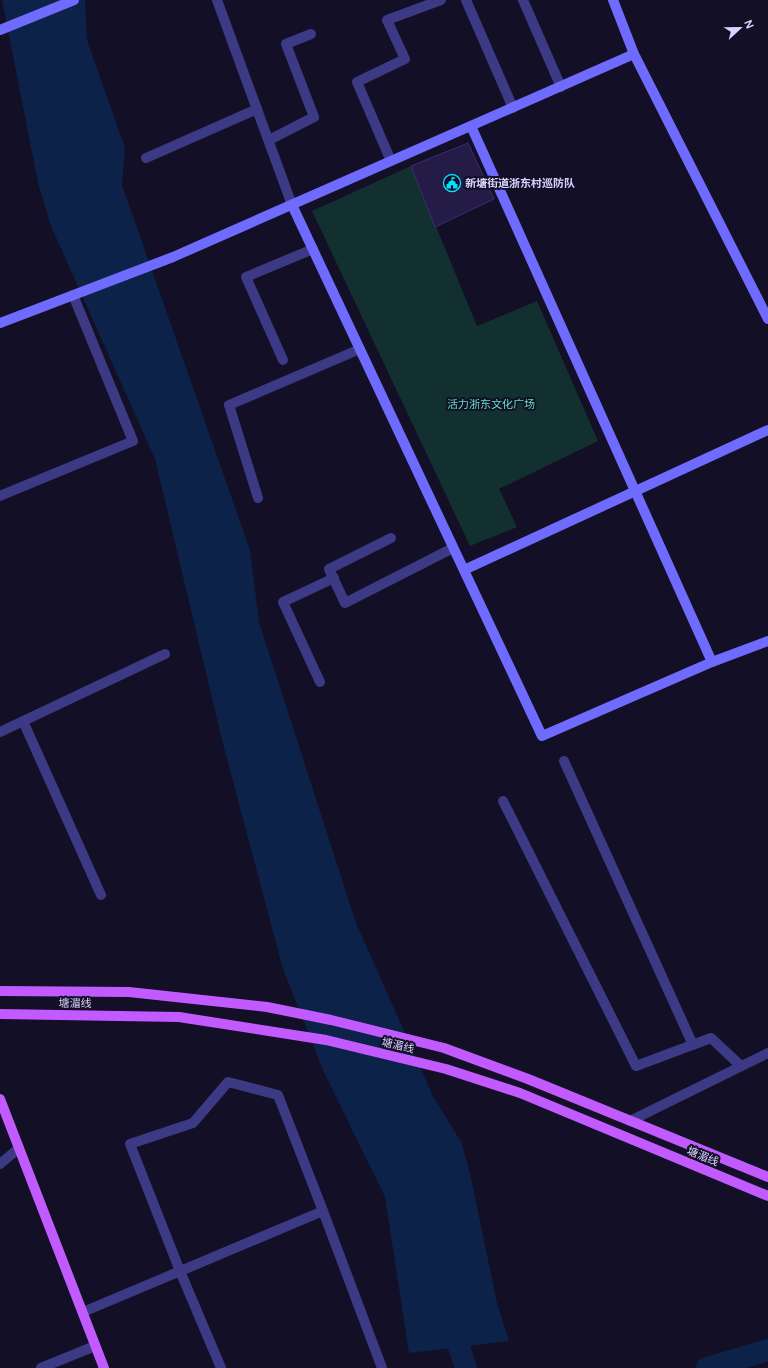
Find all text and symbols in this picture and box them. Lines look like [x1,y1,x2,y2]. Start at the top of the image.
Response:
north arrow [720,8,760,48]
text: N [741,18,757,31]
public building icon: 新塘街道浙东村巡防队 [442,173,462,193]
place label: 新塘街道浙东村巡防队 [465,176,575,190]
park label: 活力浙东文化广场 [447,397,535,411]
street label: 塘湄线 [58,996,92,1010]
street label: 塘湄线 [380,1034,416,1056]
street label: 塘湄线 [685,1143,721,1169]

